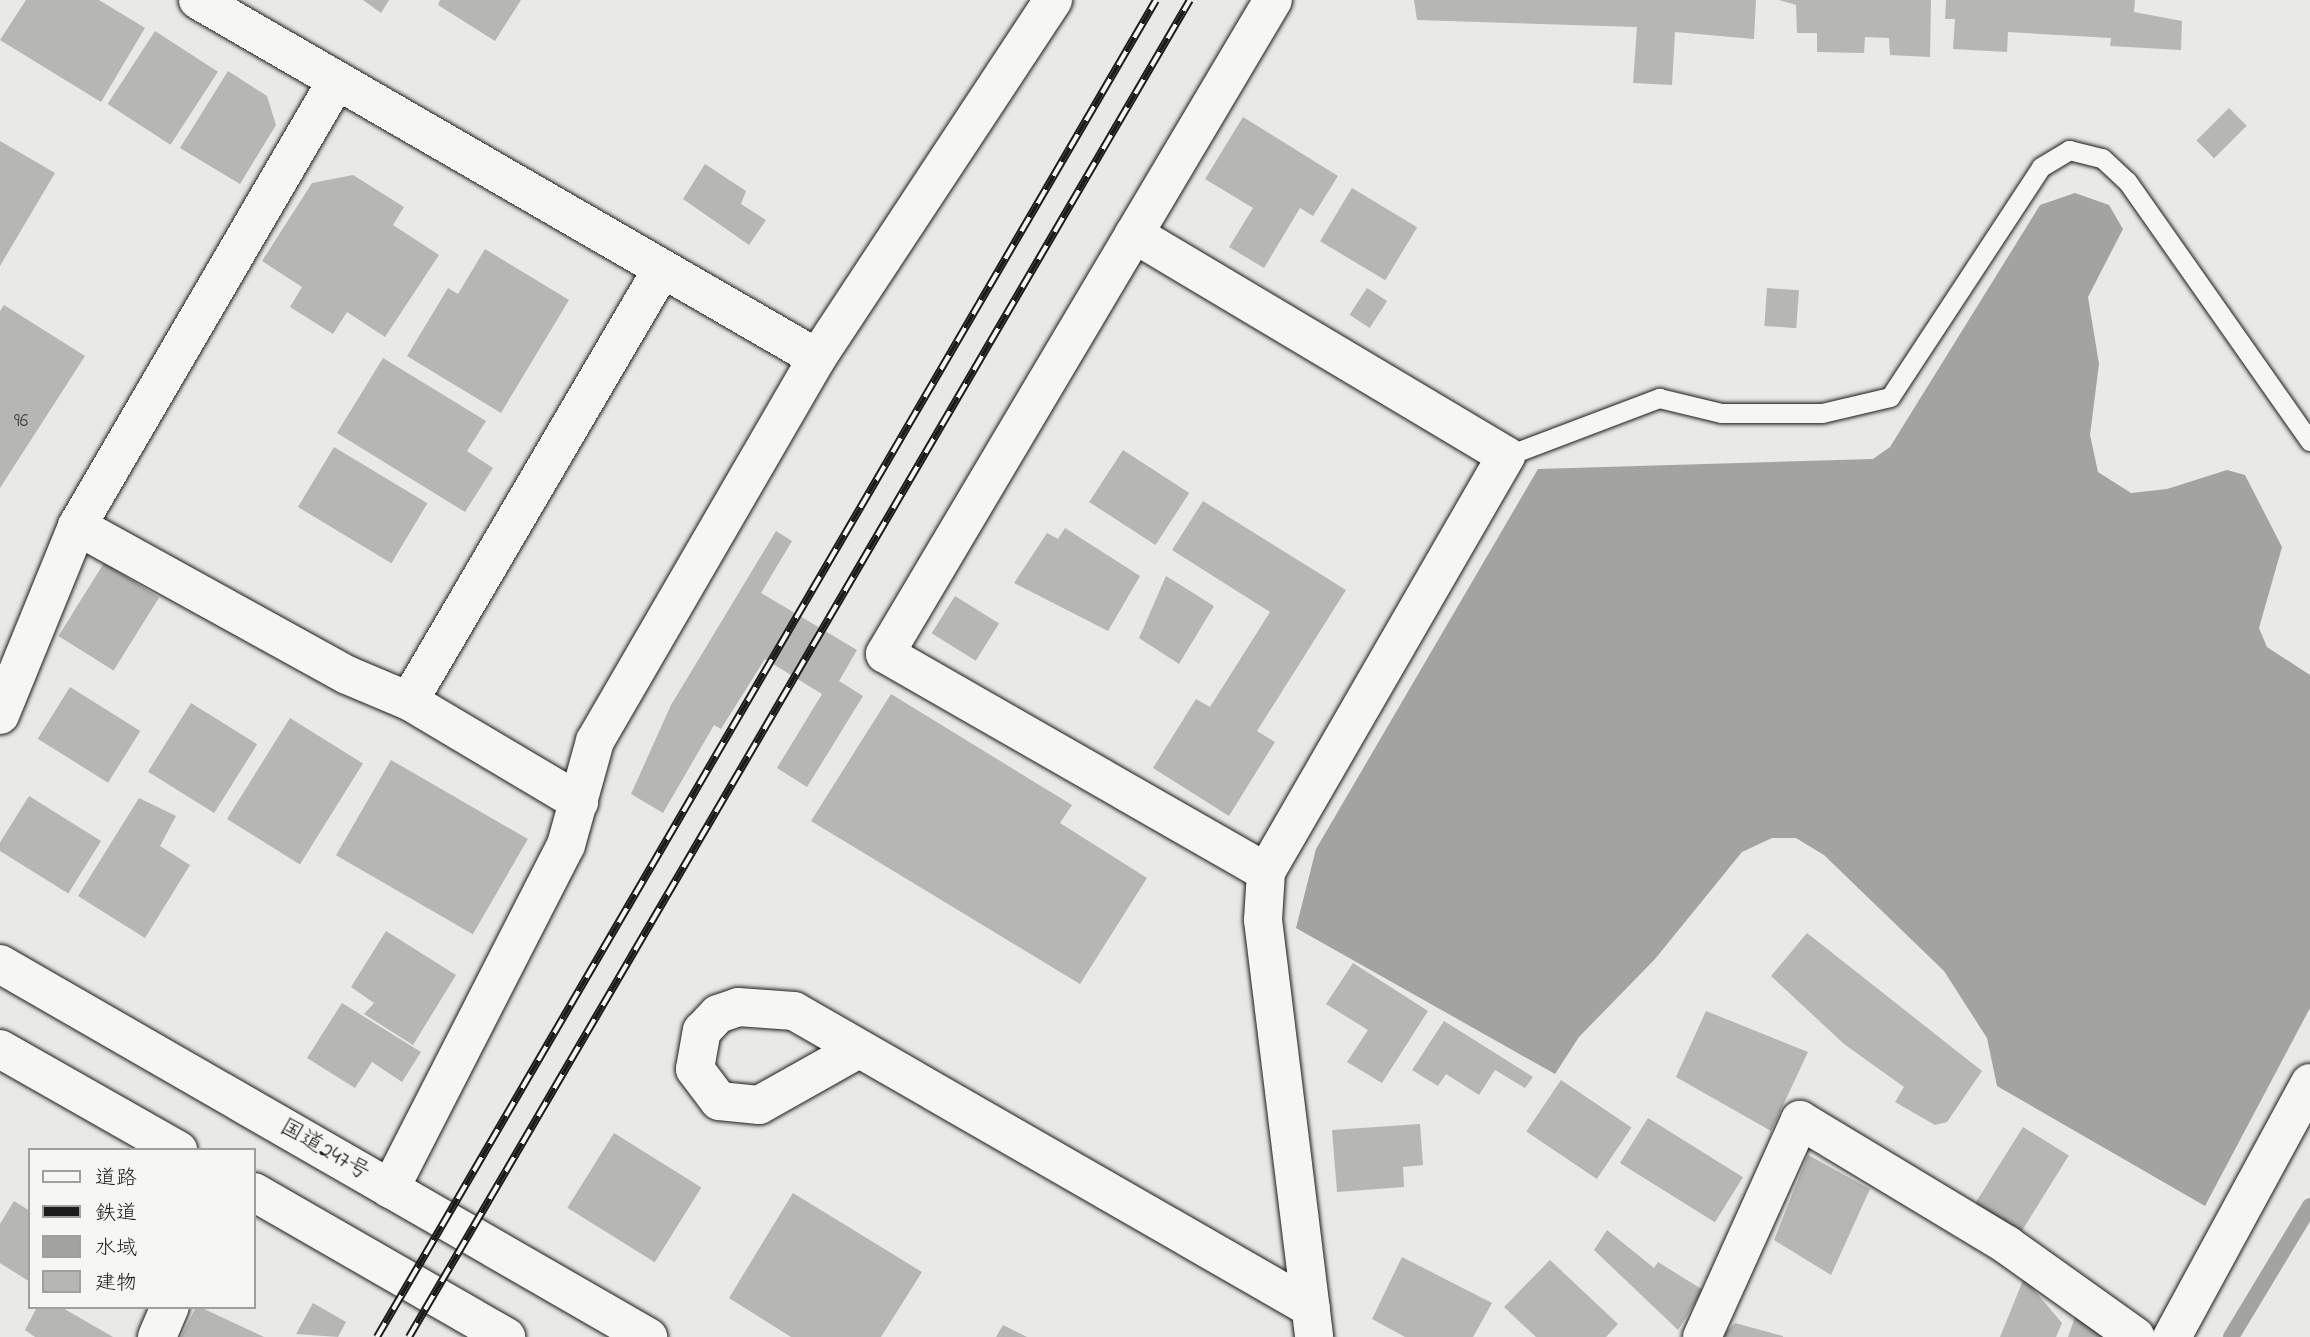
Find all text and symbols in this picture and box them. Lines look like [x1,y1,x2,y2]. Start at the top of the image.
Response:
house number: 96 [14,411,28,433]
street label: 国道247号 [274,1114,374,1188]
legend [28,1148,256,1309]
text: 道路 [95,1164,137,1194]
text: 鉄道 [95,1199,137,1229]
text: 水域 [95,1234,137,1264]
text: 建物 [95,1269,137,1299]

